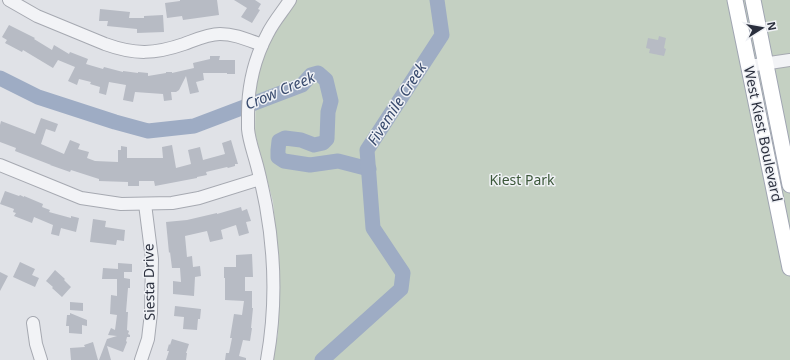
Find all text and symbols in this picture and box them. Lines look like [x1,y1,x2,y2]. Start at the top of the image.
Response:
north arrow [742,8,782,48]
text: N [764,20,781,32]
water label: Fivemile Creek [362,58,431,149]
street label: West Kiest Boulevard [740,64,787,203]
water label: Crow Creek [242,66,318,114]
park label: Kiest Park [489,170,555,189]
street label: Siesta Drive [138,243,159,321]

